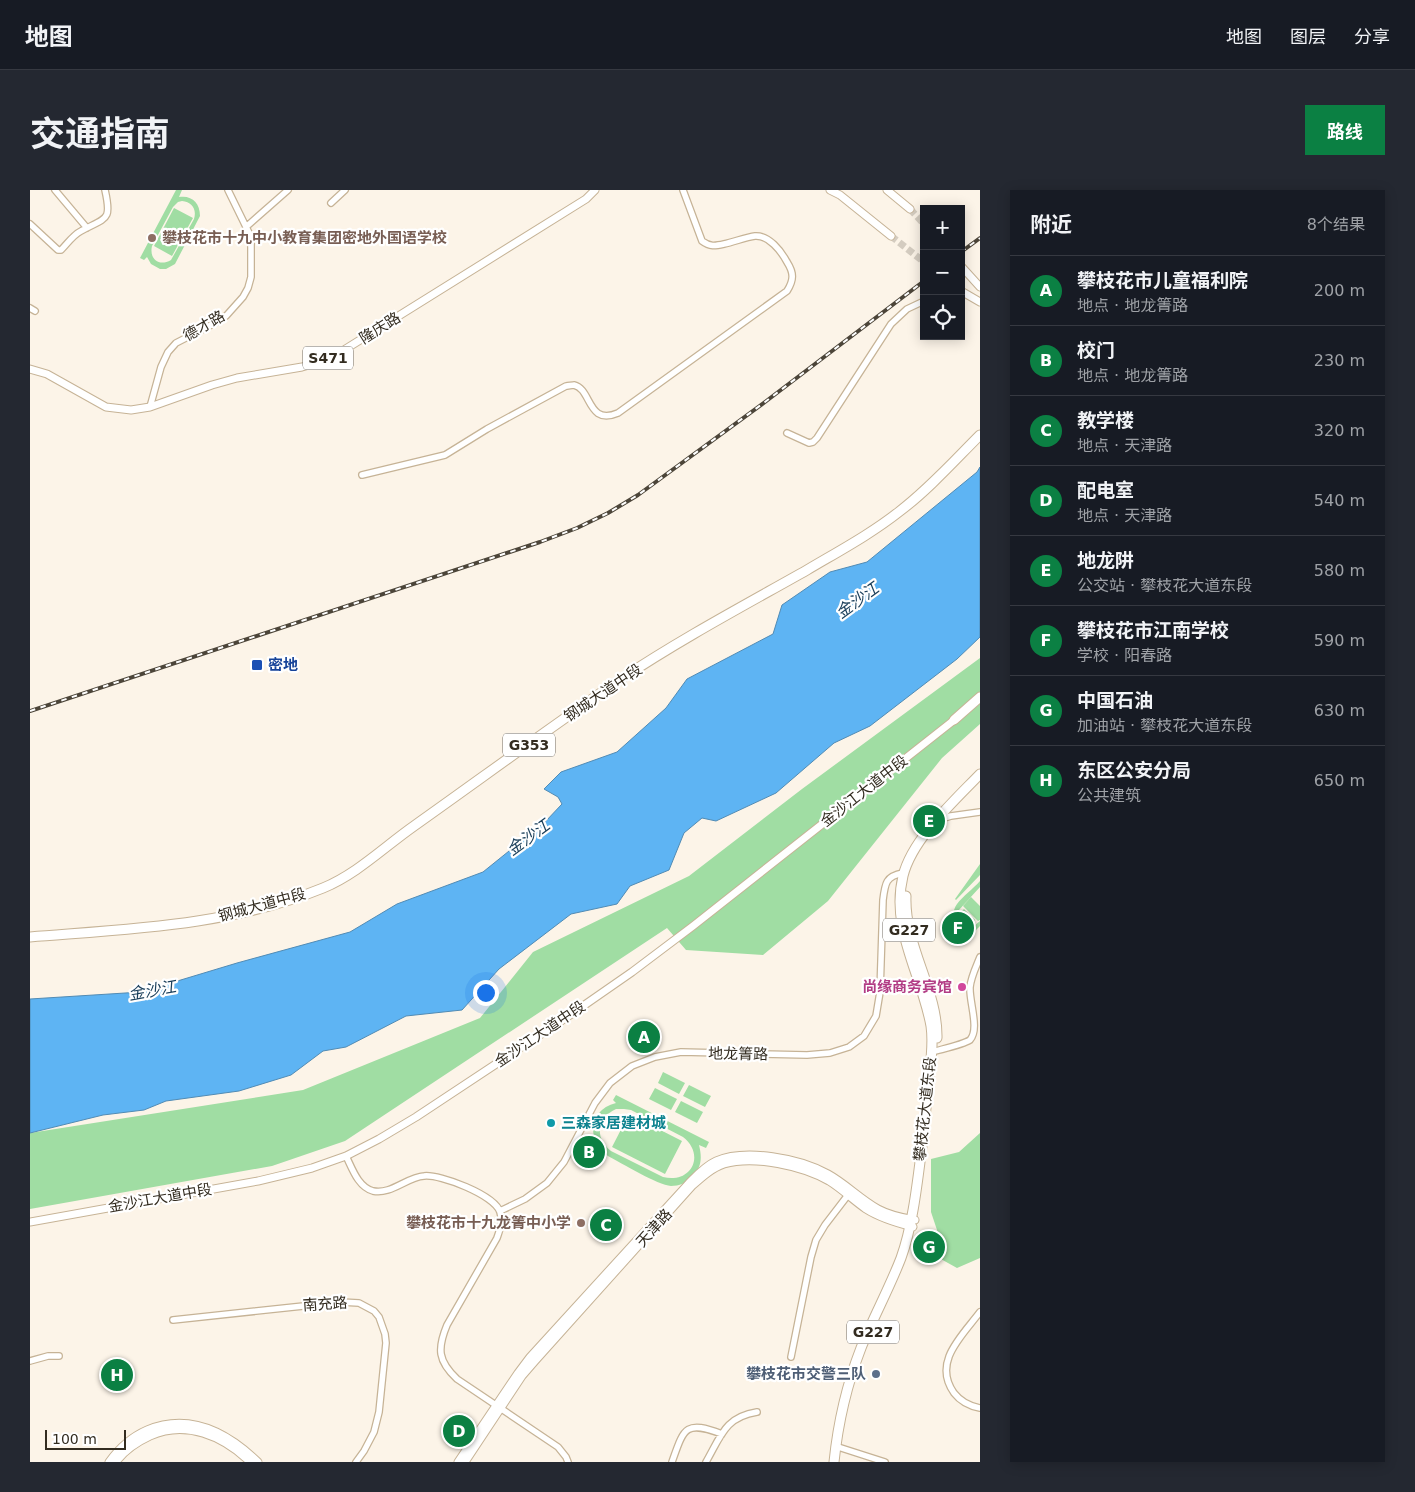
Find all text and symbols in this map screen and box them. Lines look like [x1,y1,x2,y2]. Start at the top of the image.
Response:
text: 地图 [25,23,73,51]
text: 地图 [1226,26,1262,47]
text: 图层 [1290,26,1326,47]
text: 分享 [1354,26,1390,47]
button: 路线 [1305,105,1385,155]
text: 交通指南 [30,114,170,154]
map controls [920,205,965,340]
button: + [920,205,965,250]
text: 附近 [1030,213,1072,237]
text: 8个结果 [1307,215,1365,234]
place label: 攀枝花市十九中小教育集团密地外国语学校 [162,229,447,247]
marker: 攀枝花市十九中小教育集团密地外国语学校 [146,232,158,244]
button: − [920,250,965,295]
text: 攀枝花市儿童福利院 [1077,269,1248,291]
text: A [1040,281,1052,300]
text: 200 m [1314,281,1365,300]
button: locate [920,295,965,340]
text: 地点 · 地龙箐路 [1077,296,1188,315]
street label: 德才路 [180,307,228,345]
street label: 隆庆路 [356,308,404,348]
text: 校门 [1077,339,1115,361]
road number: S471 [303,346,353,370]
text: B [1040,351,1052,370]
text: 230 m [1314,351,1365,370]
text: 地点 · 地龙箐路 [1077,366,1188,385]
text: 教学楼 [1077,409,1134,431]
text: C [1040,421,1052,440]
text: 320 m [1314,421,1365,440]
text: 地点 · 天津路 [1077,436,1172,455]
text: 配电室 [1077,479,1134,501]
text: D [1039,491,1053,510]
text: 540 m [1314,491,1365,510]
text: 地点 · 天津路 [1077,506,1172,525]
text: 地龙阱 [1077,549,1134,571]
text: E [1041,561,1051,580]
text: 580 m [1314,561,1365,580]
text: 公交站 · 攀枝花大道东段 [1077,576,1252,595]
water label: 金沙江 [832,577,884,622]
text: 攀枝花市江南学校 [1077,619,1229,641]
text: F [1041,631,1051,650]
text: 590 m [1314,631,1365,650]
text: 学校 · 阳春路 [1077,646,1172,665]
place label: 密地 [268,656,298,674]
marker: 密地 [250,658,264,672]
street label: 钢城大道中段 [561,660,645,726]
text: 中国石油 [1077,689,1153,711]
text: G [1039,701,1053,720]
text: 630 m [1314,701,1365,720]
text: 加油站 · 攀枝花大道东段 [1077,716,1252,735]
road number: G353 [503,734,555,756]
street label: 金沙江大道中段 [817,752,911,830]
text: 东区公安分局 [1077,759,1191,781]
text: H [1039,771,1053,790]
text: 650 m [1314,771,1365,790]
text: 公共建筑 [1077,786,1141,805]
pin: E [913,802,945,840]
water label: 金沙江 [503,814,555,859]
street label: 钢城大道中段 [216,885,308,925]
pin: F [942,909,974,947]
road number: G227 [883,918,935,942]
water label: 金沙江 [127,977,179,1004]
place label: 尚缘商务宾馆 [862,978,952,996]
your location [473,980,499,1006]
marker: 尚缘商务宾馆 [956,981,968,993]
street label: 金沙江大道中段 [491,997,589,1071]
pin: A [628,1018,660,1056]
street label: 地龙箐路 [708,1044,768,1064]
street label: 攀枝花大道东段 [911,1056,939,1162]
place label: 三森家居建材城 [561,1114,666,1132]
marker: 三森家居建材城 [545,1117,557,1129]
pin: B [573,1133,605,1171]
street label: 金沙江大道中段 [107,1180,213,1216]
street label: 天津路 [632,1205,676,1251]
pin: C [590,1206,622,1244]
place label: 攀枝花市十九龙箐中小学 [406,1214,571,1232]
marker: 攀枝花市十九龙箐中小学 [575,1217,587,1229]
pin: G [913,1228,945,1266]
street label: 南充路 [302,1293,348,1315]
road number: G227 [847,1320,899,1344]
pin: H [101,1356,133,1394]
place label: 攀枝花市交警三队 [746,1365,866,1383]
marker: 攀枝花市交警三队 [870,1368,882,1380]
pin: D [443,1412,475,1450]
scale bar [45,1427,126,1450]
text: 100 m [52,1431,97,1447]

